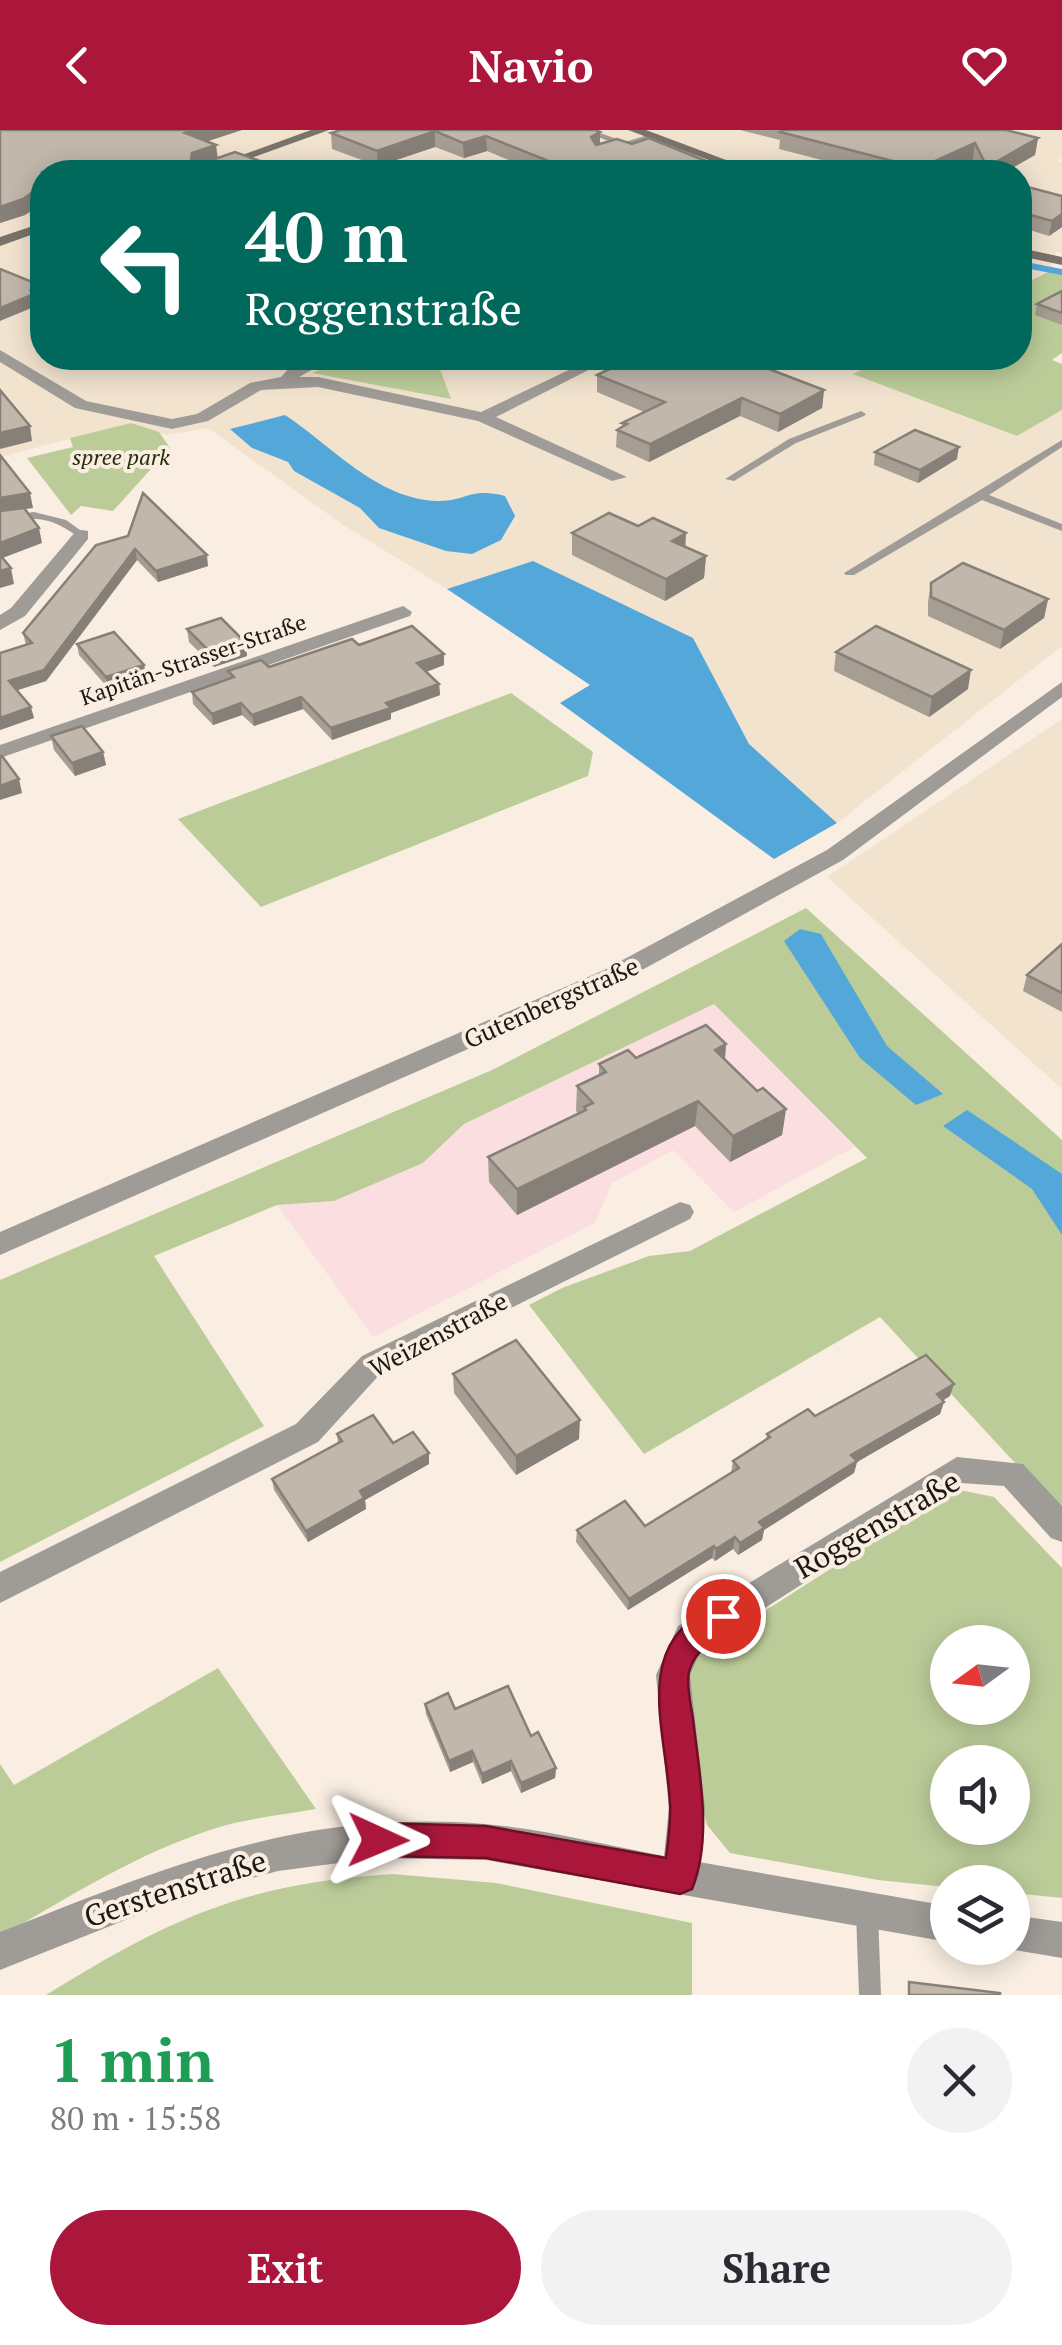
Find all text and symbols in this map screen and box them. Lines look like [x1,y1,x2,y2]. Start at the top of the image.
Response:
text: Navio [468,35,594,95]
icon: back [50,38,105,93]
icon: heart [957,38,1012,93]
text: 40 m [245,189,408,282]
icon: left [80,200,210,330]
text: Roggenstraße [245,278,522,338]
park label: spree park [72,442,170,471]
street label: Kapitän-Strasser-Straße [76,607,310,711]
street label: Gutenbergstraße [458,949,644,1055]
street label: Weizenstraße [363,1284,513,1384]
street label: Roggenstraße [787,1461,967,1587]
pin [681,1574,766,1659]
icon: arrive [696,1589,751,1644]
north arrow [930,1625,1030,1725]
map controls [930,1625,1030,1965]
button: sound [930,1745,1030,1845]
position arrow [326,1788,430,1892]
street label: Gerstenstraße [79,1840,271,1936]
button: layers [930,1865,1030,1965]
text: 1 min [50,2020,214,2099]
button: close [907,2028,1012,2133]
text: 80 m · 15:58 [50,2097,221,2139]
button: Exit [50,2210,521,2325]
button: Share [541,2210,1012,2325]

